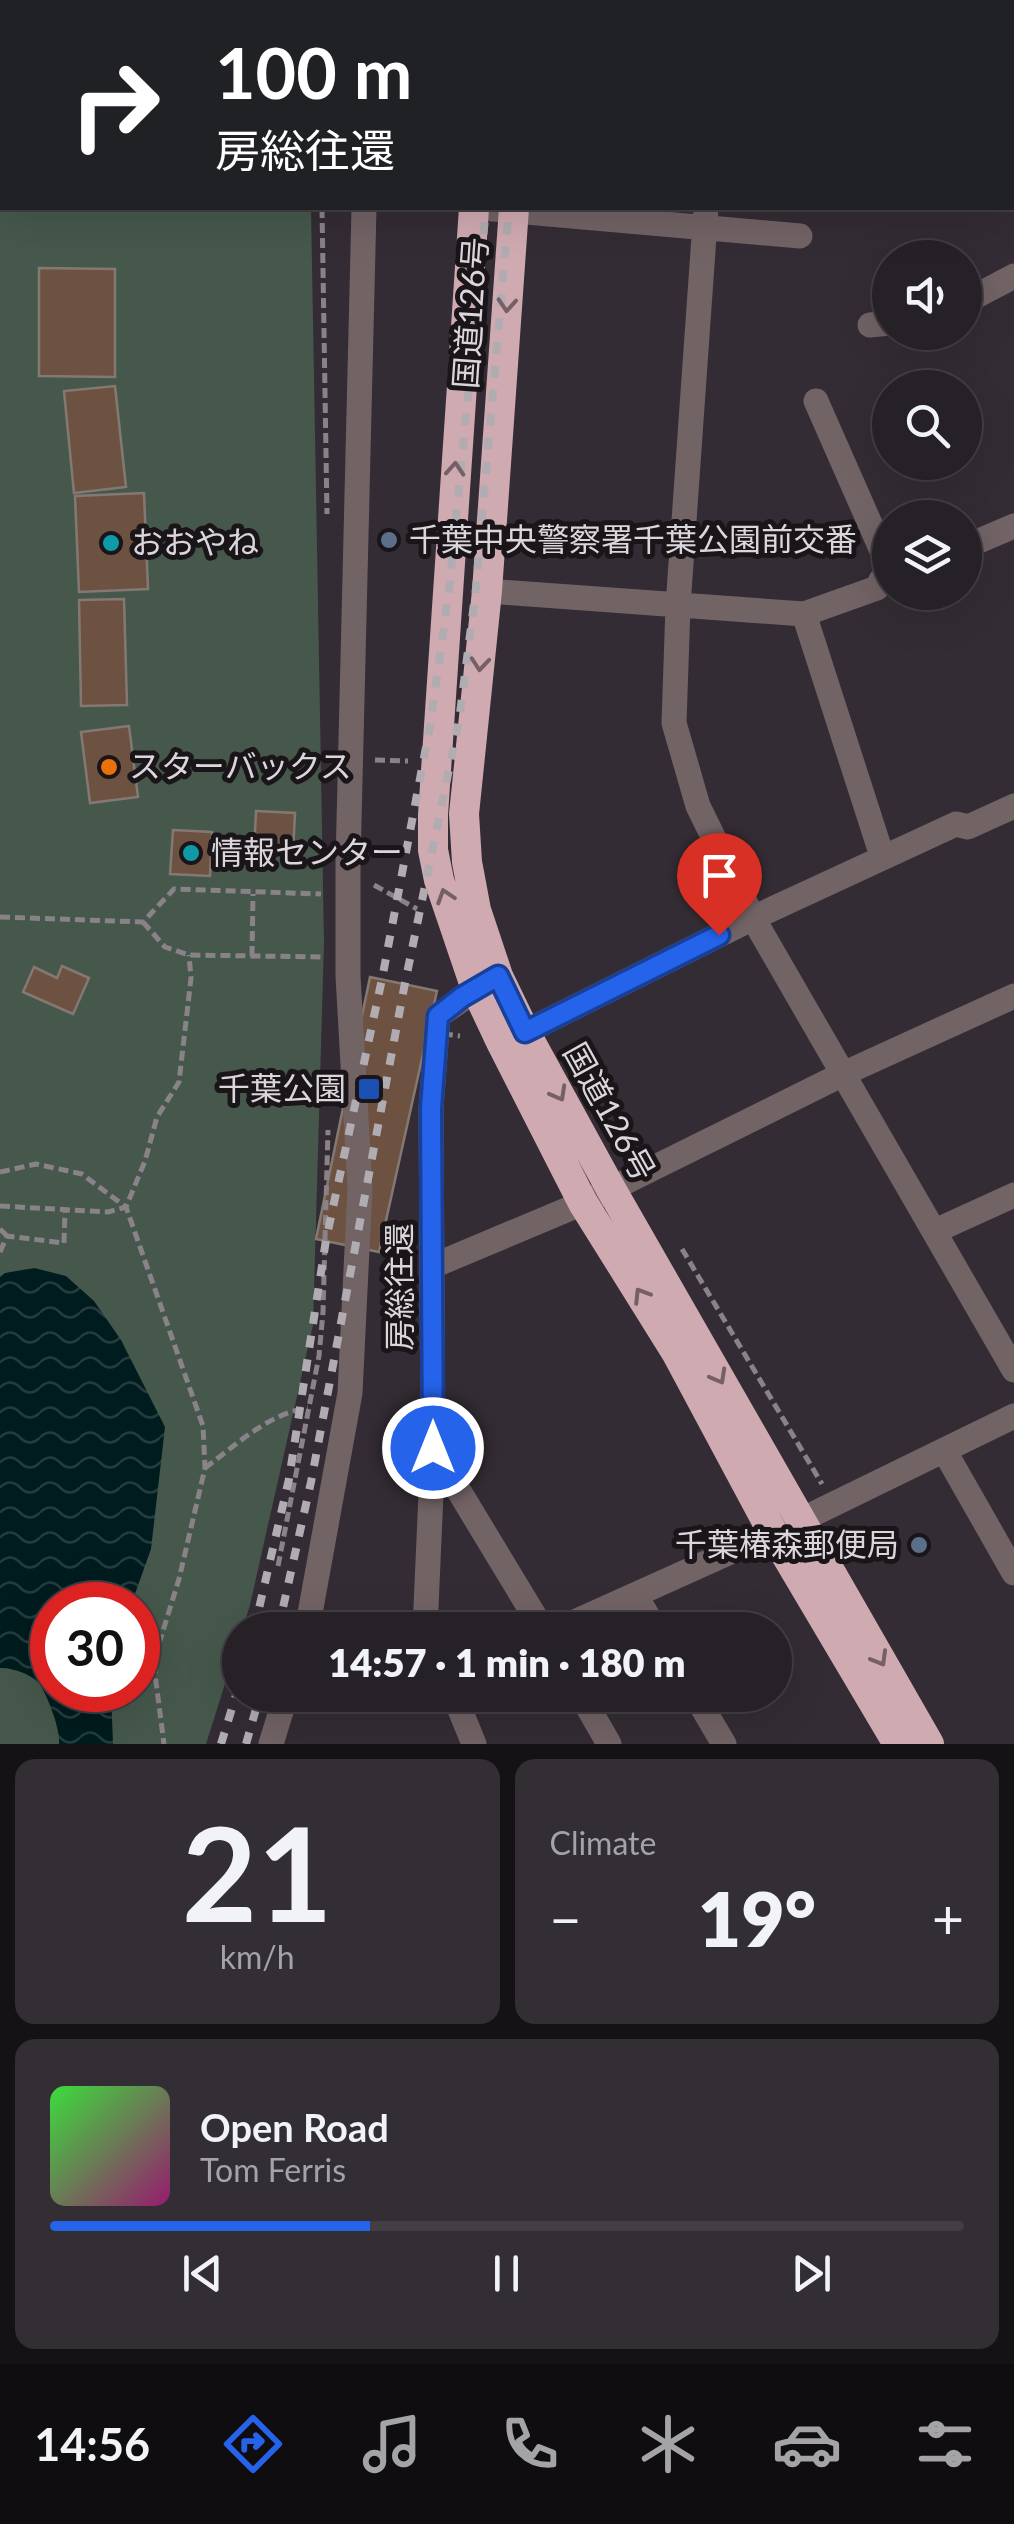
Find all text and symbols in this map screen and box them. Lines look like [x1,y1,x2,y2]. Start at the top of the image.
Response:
text: 100 m [215,30,412,114]
icon: right [50,40,180,170]
text: 房総往還 [215,123,395,177]
street label: 国道126号 [445,236,494,390]
map controls [872,240,982,610]
button: sound [872,240,982,350]
one-way arrow [497,297,518,313]
button: search [872,370,982,480]
one-way arrow [444,460,465,476]
button: layers [872,500,982,610]
place label: 千葉中央警察署千葉公園前交番 [409,519,857,558]
place label: おおやね [131,522,259,561]
marker: 千葉中央警察署千葉公園前交番 [378,529,400,551]
marker: おおやね [100,532,122,554]
one-way arrow [470,656,492,672]
place label: スターバックス [129,746,352,785]
marker: スターバックス [98,756,120,778]
place label: 情報センター [211,832,403,871]
pin [677,833,762,936]
marker: 情報センター [180,842,202,864]
icon: arrive [692,848,747,903]
one-way arrow [436,889,456,906]
street label: 国道126号 [556,1035,664,1187]
place label: 千葉公園 [218,1068,346,1107]
marker: 千葉公園 [356,1076,382,1102]
one-way arrow [546,1083,566,1101]
street label: 房総往還 [379,1223,418,1351]
one-way arrow [634,1288,653,1306]
one-way arrow [707,1366,726,1384]
position arrow [381,1396,485,1500]
place label: 千葉椿森郵便局 [675,1524,899,1563]
marker: 千葉椿森郵便局 [908,1534,930,1556]
speed limit sign: 30 [30,1582,160,1712]
text: 14:57 · 1 min · 180 m [328,1639,686,1685]
one-way arrow [867,1648,887,1666]
text: 21 [182,1794,333,1950]
text: Climate [550,1823,656,1862]
text: 19° [698,1873,816,1963]
text: − [550,1885,581,1951]
text: + [932,1885,964,1951]
text: km/h [220,1937,295,1976]
text: Open Road [200,2104,389,2150]
text: Tom Ferris [200,2150,346,2189]
icon: previous [175,2246,230,2301]
icon: pause [479,2246,534,2301]
icon: next [784,2246,839,2301]
icon: directions [218,2409,288,2479]
icon: music [357,2409,427,2479]
icon: phone [495,2409,565,2479]
icon: climate [633,2409,703,2479]
icon: car [772,2409,842,2479]
icon: filters [910,2409,980,2479]
text: 14:56 [34,2417,150,2471]

